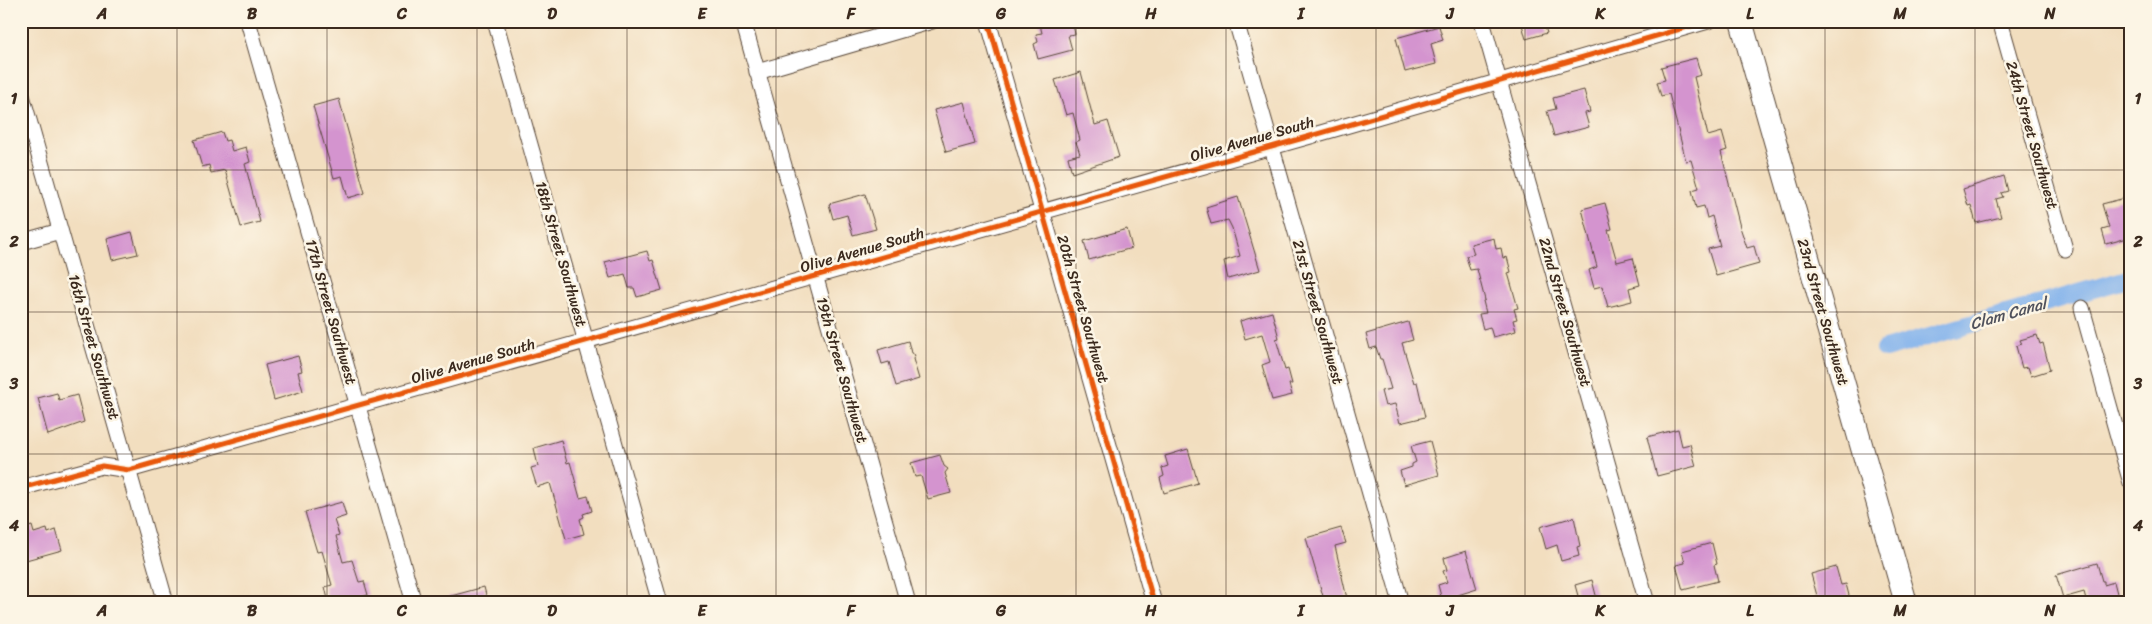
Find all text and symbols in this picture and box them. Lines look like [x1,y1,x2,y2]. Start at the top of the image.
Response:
text: A [96,0,107,28]
text: B [247,0,258,28]
text: C [396,0,408,28]
text: D [547,0,557,28]
text: E [698,0,708,28]
text: F [846,0,857,28]
text: G [995,0,1007,28]
text: H [1144,0,1157,28]
text: I [1297,0,1306,28]
text: J [1445,0,1455,28]
text: K [1594,0,1606,28]
text: L [1746,0,1754,28]
text: M [1892,0,1907,28]
text: N [2043,0,2056,28]
street label: 24th Street Southwest [1998,58,2066,213]
text: 1 [11,84,18,113]
text: 1 [2135,84,2142,113]
street label: Olive Avenue South [1187,109,1317,169]
street label: 18th Street Southwest [528,178,594,331]
street label: Olive Avenue South [797,220,927,280]
text: 2 [8,227,19,256]
text: 2 [2132,227,2143,256]
street label: 20th Street Southwest [1049,232,1117,387]
street label: 22nd Street Southwest [1531,234,1599,390]
street label: 23rd Street Southwest [1790,235,1857,389]
street label: 17th Street Southwest [298,236,364,388]
street label: 21st Street Southwest [1285,237,1351,388]
street label: 16th Street Southwest [61,271,127,423]
water label: Clam Canal [1966,288,2053,338]
street label: 19th Street Southwest [809,294,875,447]
street label: Olive Avenue South [408,331,538,391]
text: 3 [9,369,19,398]
text: 3 [2133,369,2143,398]
text: 4 [8,511,19,540]
text: 4 [2132,511,2143,540]
text: A [96,596,107,624]
text: B [247,596,258,624]
text: C [396,596,408,624]
text: D [547,596,557,624]
text: E [698,596,708,624]
text: F [846,596,857,624]
text: G [995,596,1007,624]
text: H [1144,596,1157,624]
text: I [1297,596,1306,624]
text: J [1445,596,1455,624]
text: K [1594,596,1606,624]
text: L [1746,596,1754,624]
text: M [1892,596,1907,624]
text: N [2043,596,2056,624]

